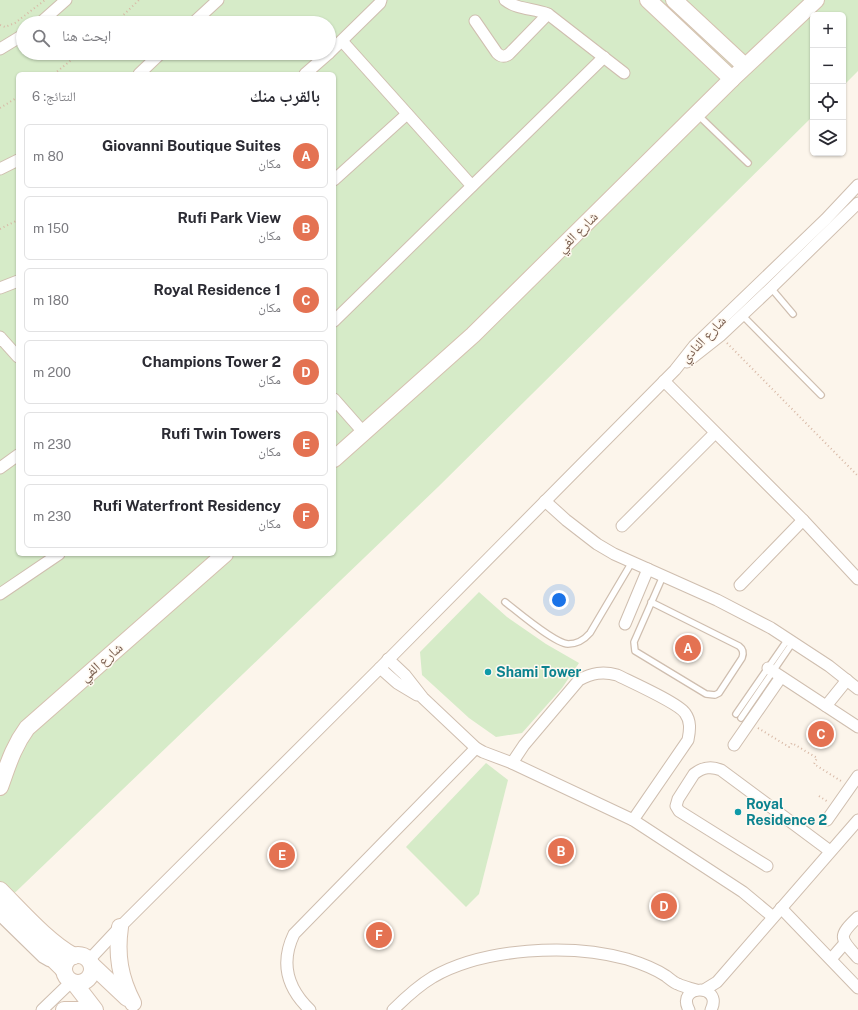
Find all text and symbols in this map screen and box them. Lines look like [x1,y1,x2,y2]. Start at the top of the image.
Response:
map controls [810,12,846,156]
button: + [810,12,846,48]
search box [16,16,336,60]
icon: search [30,27,52,49]
text: ابحث هنا [62,27,111,44]
button: − [810,48,846,84]
button: locate [810,84,846,120]
text: بالقرب منك [250,86,320,106]
text: النتائج: 6 [32,89,76,104]
button: layers [810,120,846,156]
text: Giovanni Boutique Suites [102,137,281,154]
text: 80 m [33,149,64,164]
text: A [301,149,311,164]
text: مكان [258,156,281,171]
street label: شارع الفي [553,208,603,258]
text: Rufi Park View [177,209,281,226]
text: 150 m [33,221,69,236]
text: B [302,221,310,236]
text: مكان [258,228,281,243]
text: Royal Residence 1 [153,281,281,298]
text: 180 m [33,293,69,308]
text: C [301,293,311,308]
text: مكان [258,300,281,315]
street label: شارع النادي [677,312,732,368]
text: Champions Tower 2 [142,353,281,370]
text: 200 m [33,365,71,380]
text: D [301,365,311,380]
text: مكان [258,372,281,387]
text: Rufi Twin Towers [161,425,281,442]
text: 230 m [33,437,71,452]
text: E [302,437,310,452]
text: مكان [258,444,281,459]
text: Rufi Waterfront Residency [93,497,281,514]
text: 230 m [33,509,71,524]
text: F [302,509,310,524]
text: مكان [258,516,281,531]
your location [549,590,569,610]
pin: A [675,633,701,663]
street label: شارع الفي [76,639,128,688]
place label: Shami Tower [496,664,582,680]
marker: Shami Tower [483,667,493,677]
pin: C [808,719,834,749]
place label: Royal Residence 2 [746,796,827,828]
marker: Royal Residence 2 [733,807,743,817]
pin: B [548,836,574,866]
pin: E [269,840,295,870]
pin: D [651,891,677,921]
pin: F [366,920,392,950]

